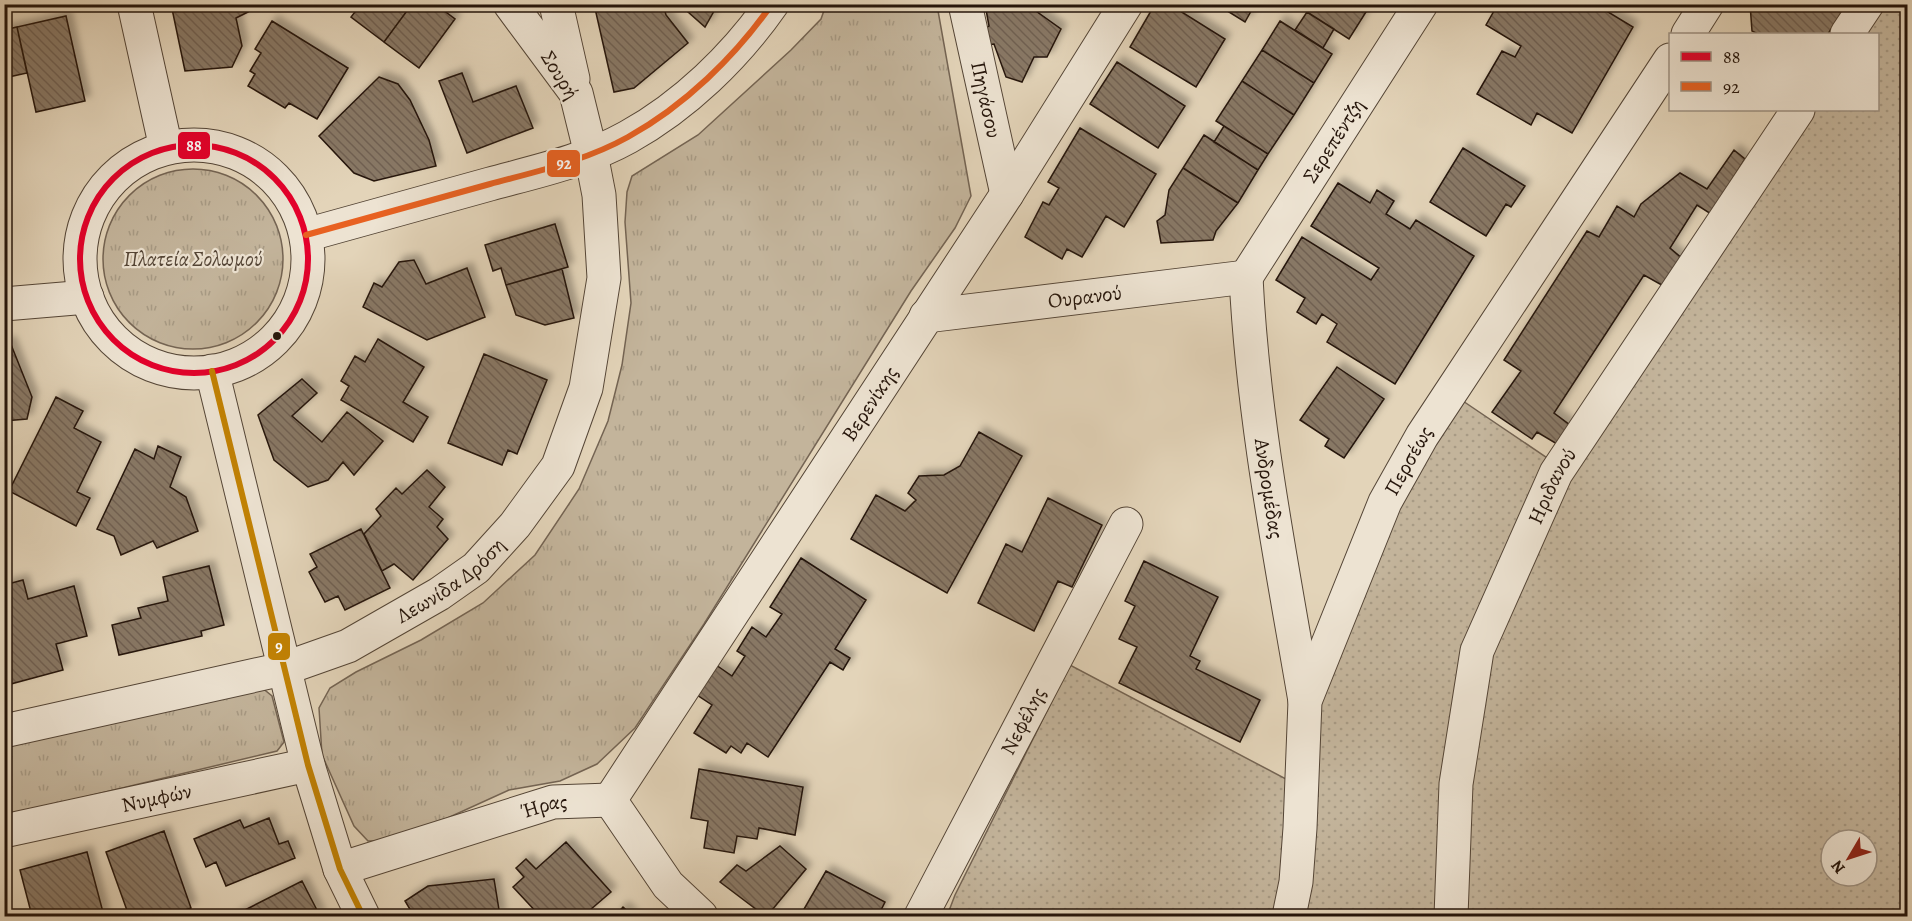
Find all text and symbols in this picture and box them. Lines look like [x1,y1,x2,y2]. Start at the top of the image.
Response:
legend [1669,33,1879,111]
street label: Σουρή [534,45,586,105]
text: 88 [1723,45,1740,69]
street label: Πηγάσου [964,59,1008,141]
text: 92 [1723,75,1740,99]
street label: Σερεπέντζη [1296,93,1371,188]
line badge: 88 [177,131,211,160]
text: 88 [186,135,202,157]
line badge: 92 [546,149,581,178]
text: 92 [556,153,572,175]
park label: Πλατεία Σολωμού [123,245,263,273]
street label: Ουρανού [1046,278,1123,315]
unlabelled marker [271,330,283,342]
street label: Βερενίκης [835,361,905,446]
street label: Περσέως [1378,420,1439,500]
street label: Ανδρομέδας [1248,436,1291,541]
street label: Ηριδανού [1521,442,1583,529]
street label: Λεωνίδα Δρόση [390,531,511,630]
line badge: 9 [267,632,291,661]
text: 9 [275,636,283,658]
street label: Νεφέλης [994,682,1052,760]
street label: Νυμφών [119,777,195,819]
street label: Ήρας [517,788,568,825]
north arrow [1819,828,1879,888]
text: N [1826,855,1850,878]

